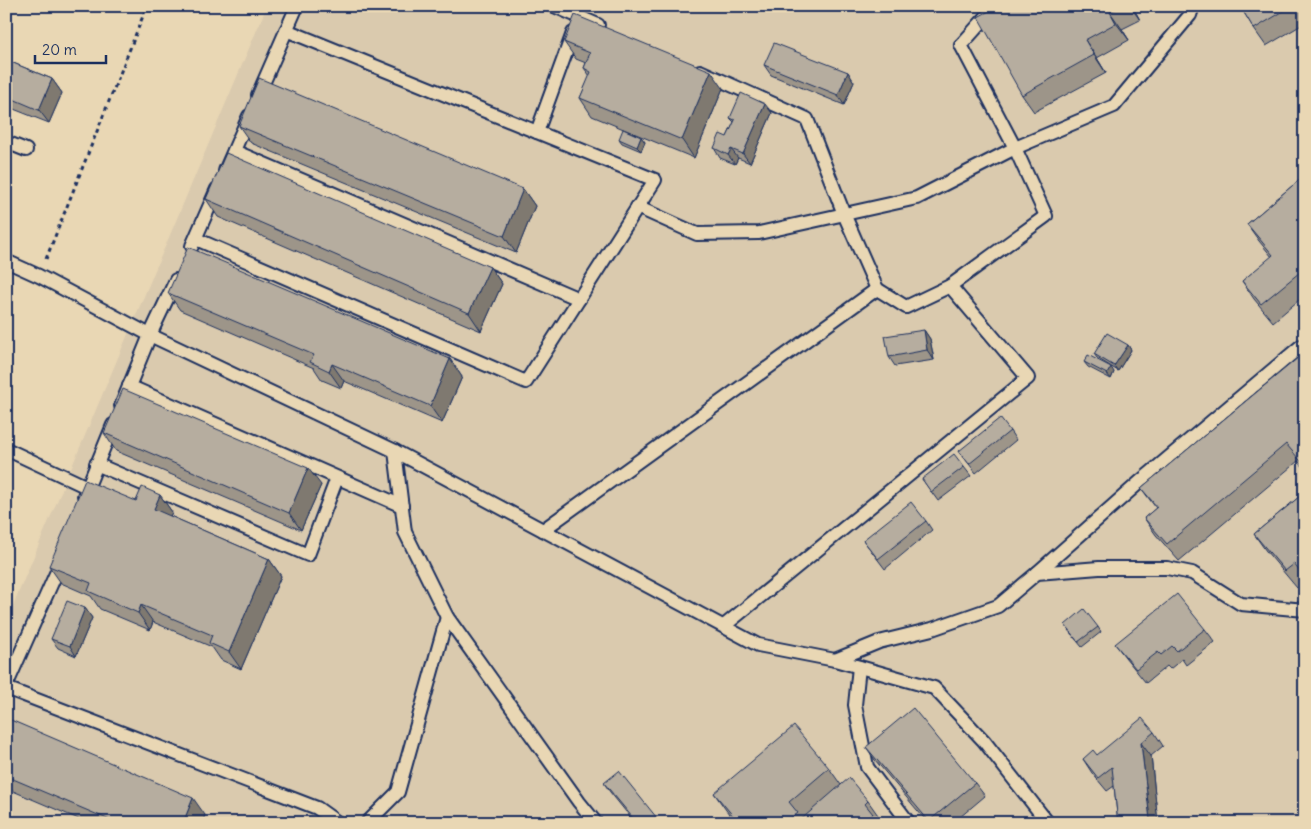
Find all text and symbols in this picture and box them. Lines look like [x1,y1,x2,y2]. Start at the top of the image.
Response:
scale bar [35,32,106,64]
text: 20 m [42,40,77,59]

